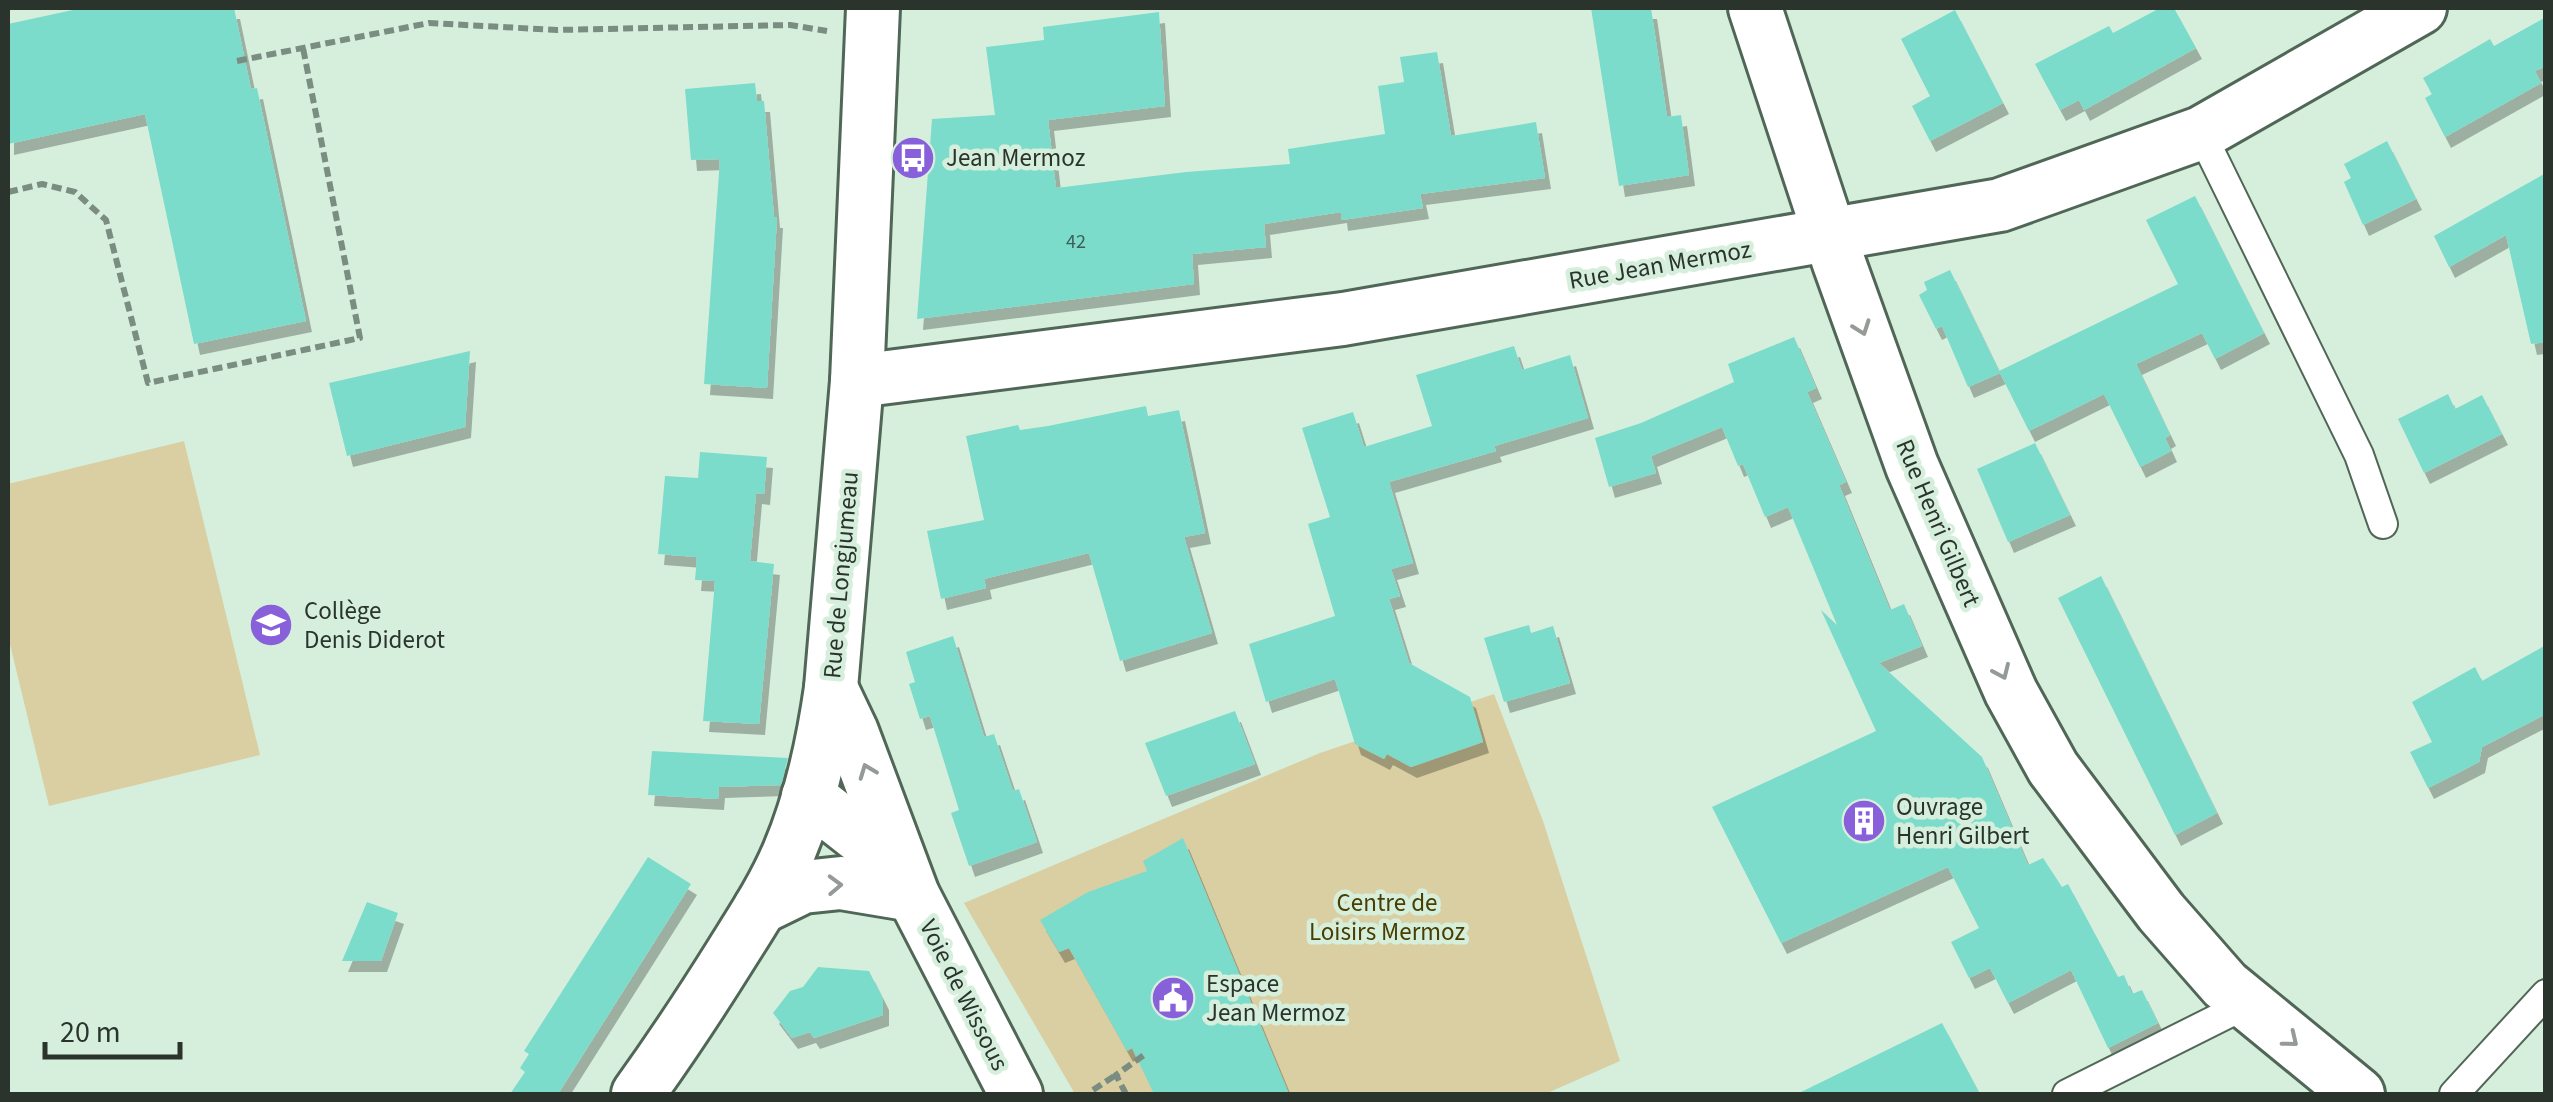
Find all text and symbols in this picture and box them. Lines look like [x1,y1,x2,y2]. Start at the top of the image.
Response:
bus stop icon: Jean Mermoz [890,135,936,181]
place label: Jean Mermoz [946,140,1085,176]
house number: 42 [1066,228,1086,256]
street label: Rue Jean Mermoz [1566,231,1754,299]
one-way arrow [1851,318,1871,335]
street label: Rue Henri Gilbert [1887,434,1990,613]
street label: Rue de Longjumeau [814,470,868,680]
place label: Collège Denis Diderot [304,593,445,658]
school or university icon: Collège Denis Diderot [248,602,294,648]
one-way arrow [1990,662,2010,680]
one-way arrow [858,763,879,780]
place label: Ouvrage Henri Gilbert [1896,789,2030,854]
building icon: Ouvrage Henri Gilbert [1841,798,1887,844]
one-way arrow [827,875,843,896]
park label: Centre de Loisirs Mermoz [1309,885,1465,950]
street label: Voie de Wissous [910,913,1018,1077]
place label: Espace Jean Mermoz [1206,966,1345,1031]
public building icon: Espace Jean Mermoz [1150,975,1196,1021]
scale bar [45,997,180,1059]
text: 20 m [60,1011,121,1054]
one-way arrow [2280,1028,2298,1046]

